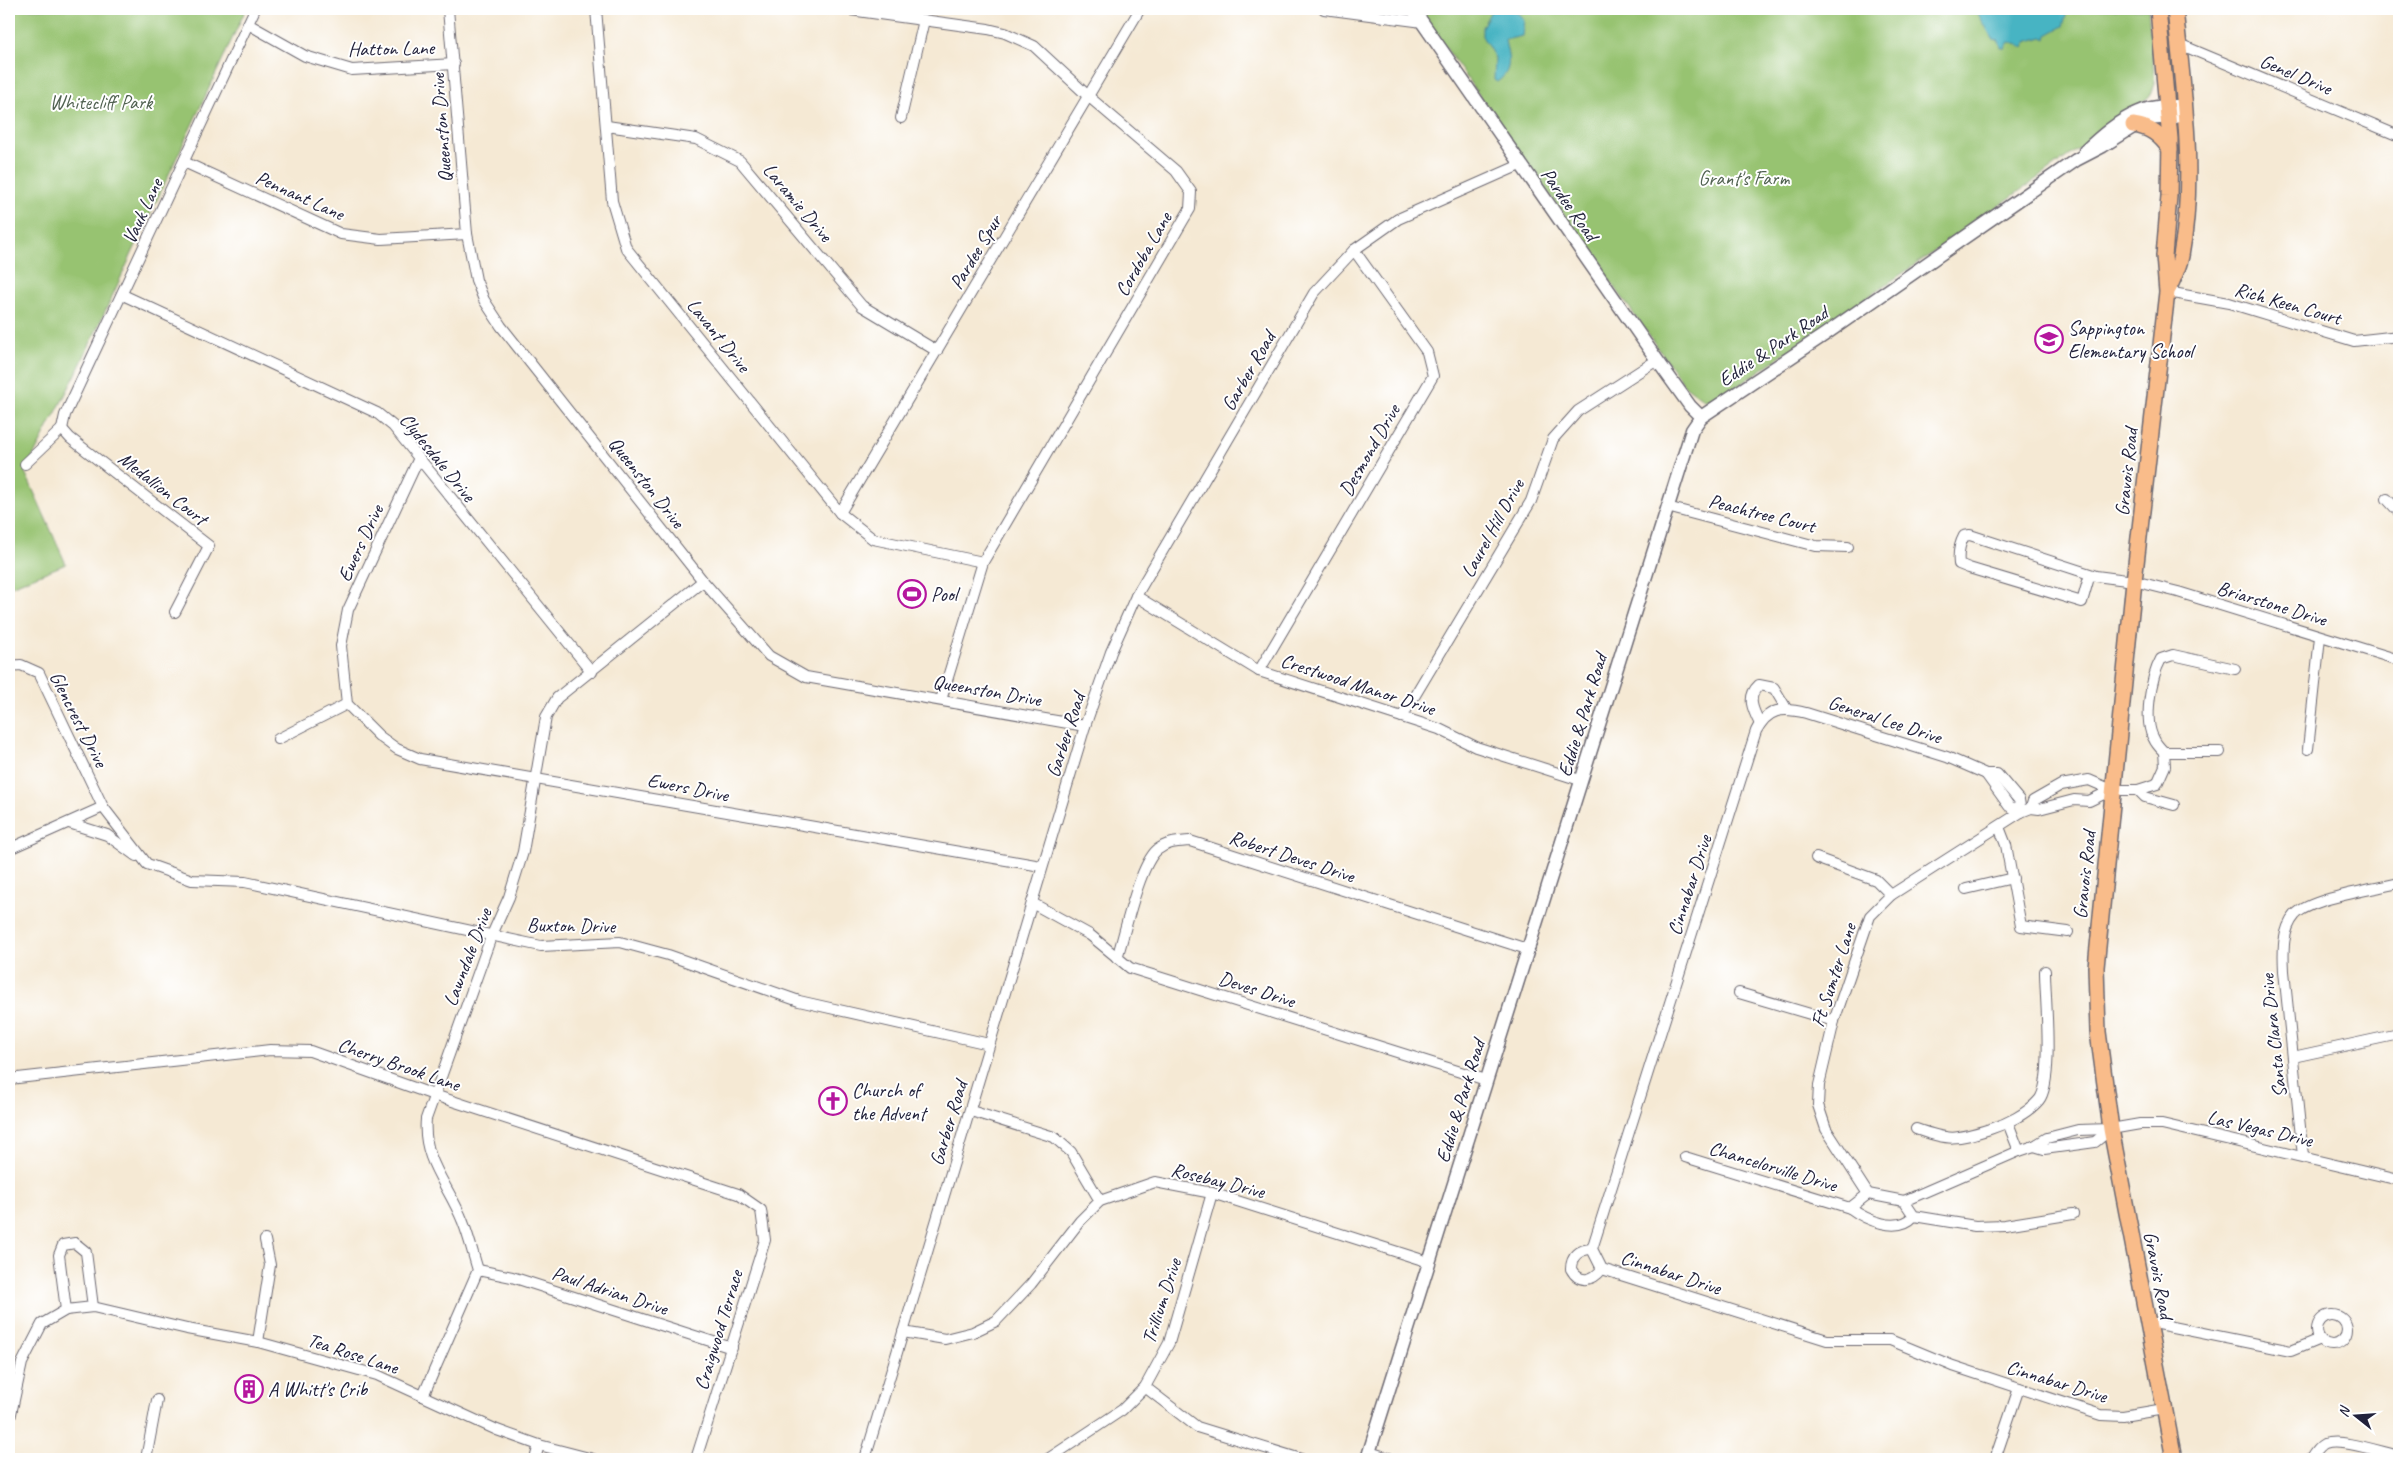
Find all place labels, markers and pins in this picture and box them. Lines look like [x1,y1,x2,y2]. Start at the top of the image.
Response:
place label: Sappington Elementary School [2068,316,2197,364]
school or university icon: Sappington Elementary School [2034,324,2064,354]
sports icon: Pool [897,579,927,609]
place label: Pool [931,582,961,607]
place label: Church of the Advent [852,1078,929,1126]
church icon: Church of the Advent [818,1086,848,1116]
building icon: A Whitt's Crib [234,1374,264,1404]
place label: A Whitt's Crib [268,1377,369,1402]

